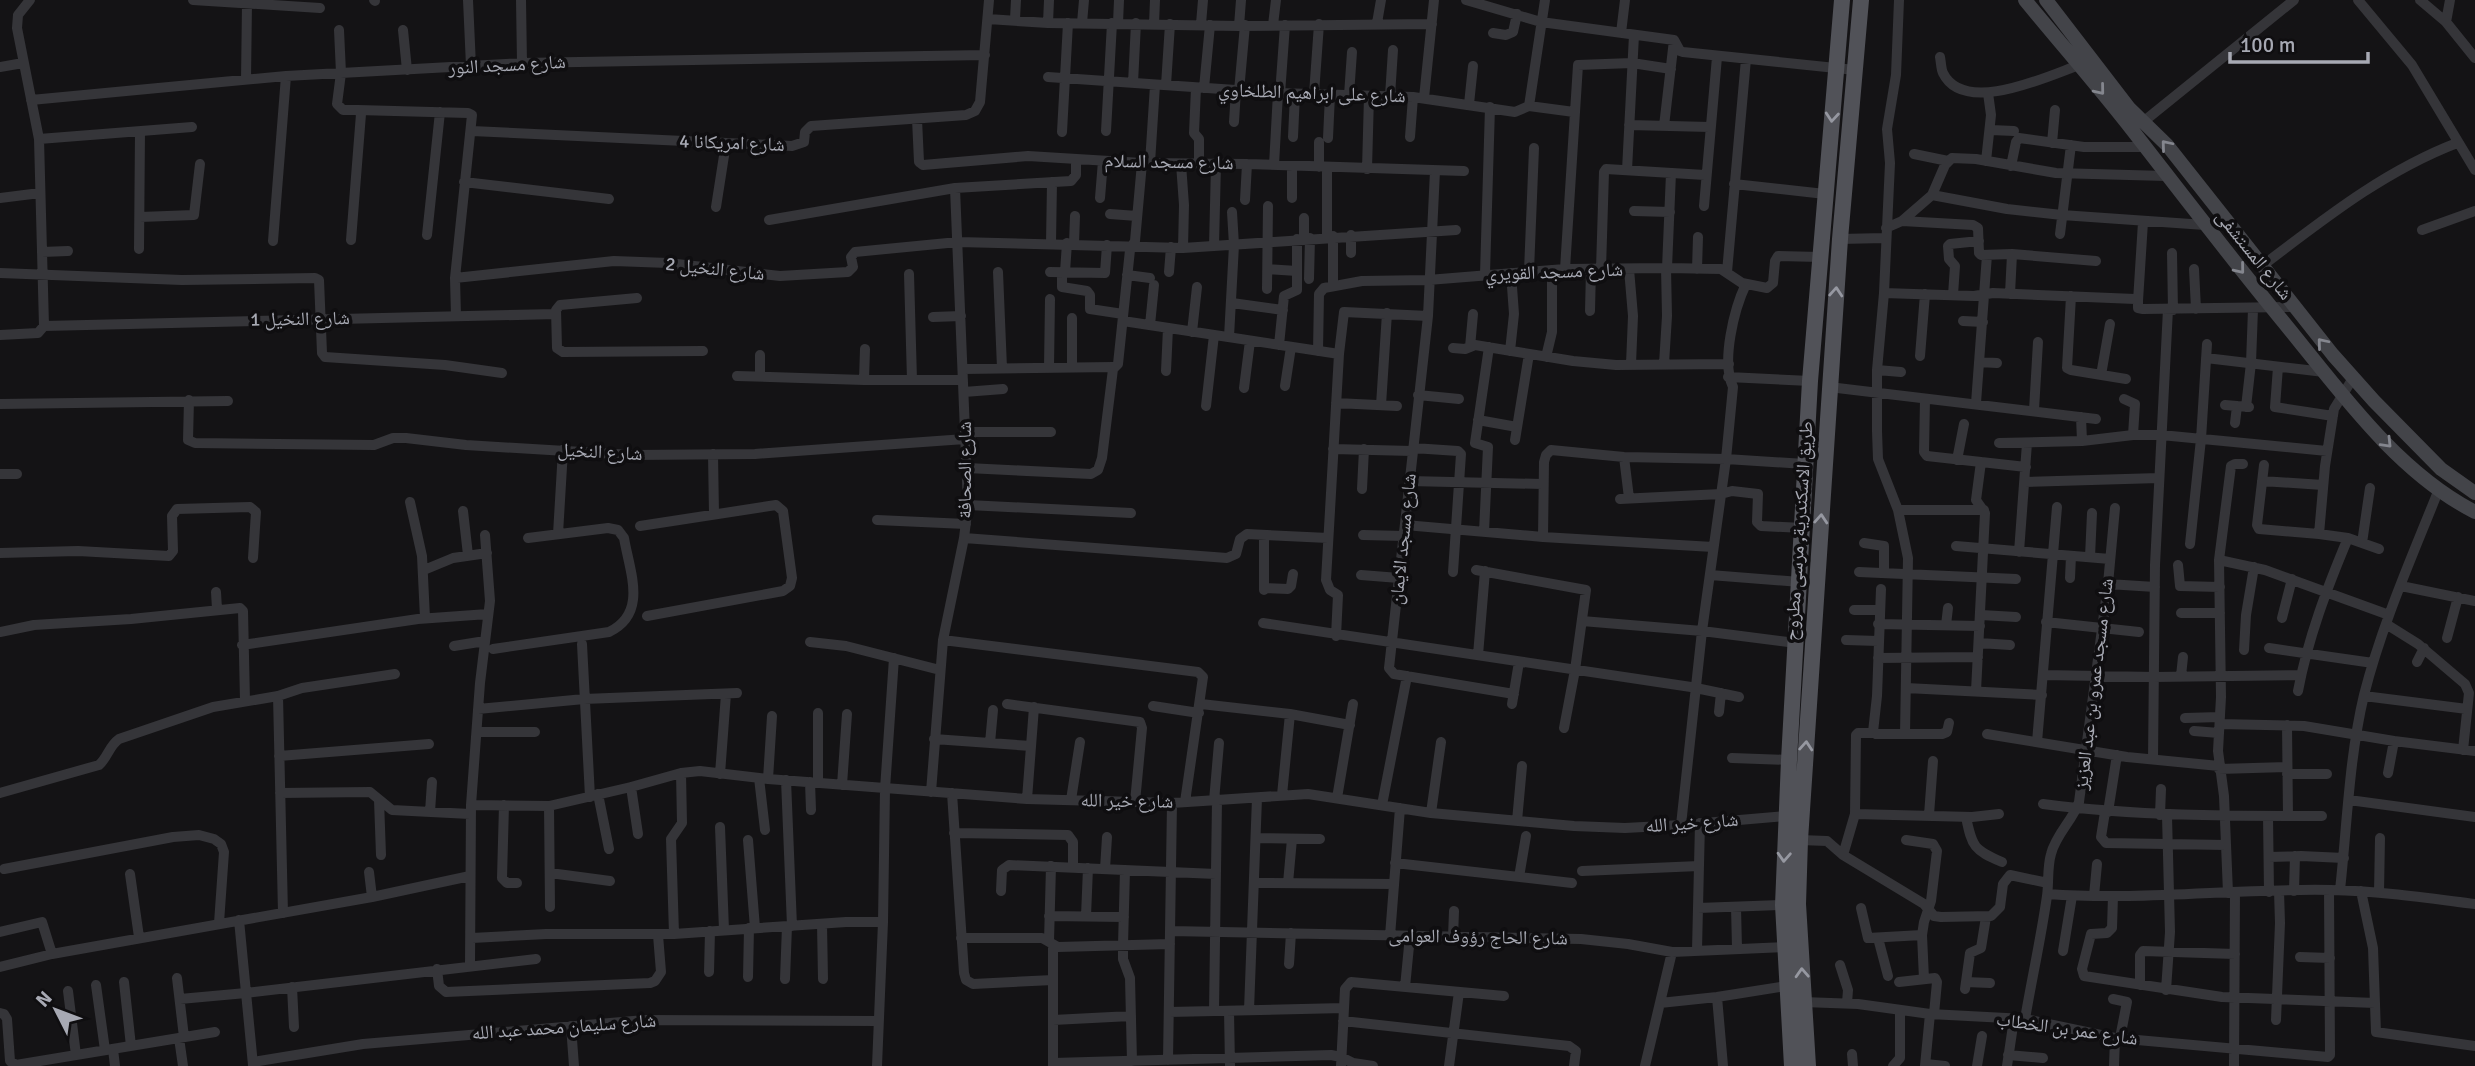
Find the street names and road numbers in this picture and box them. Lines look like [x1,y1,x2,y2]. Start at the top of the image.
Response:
street label: شارع مسجد النور [447,50,566,80]
street label: شارع على ابراهيم الطلخاوي [1218,78,1406,111]
street label: شارع امريكانا 4 [679,129,785,157]
street label: شارع مسجد السلام [1104,149,1234,176]
street label: شارع المستشفى [2210,205,2298,305]
street label: شارع النخيل 2 [664,252,766,286]
street label: شارع مسجد القويري [1485,258,1624,289]
street label: شارع النخيل 1 [250,306,350,332]
street label: طريق الاسكندرية, مرسى مطروح [1779,420,1819,642]
street label: شارع الصحافة [953,421,977,519]
street label: شارع النخيل [557,438,643,466]
street label: شارع مسجد الايمان [1384,472,1422,606]
street label: شارع مسجد عمرو بن عبد العزيز [2069,577,2119,792]
street label: شارع خير الله [1080,788,1174,814]
street label: شارع خير الله [1645,808,1739,838]
street label: شارع الحاج رؤوف العوامى [1388,923,1568,951]
street label: شارع عمر بن الخطاب [1995,1007,2139,1051]
street label: شارع سليمان محمد عبد الله [471,1009,657,1045]

